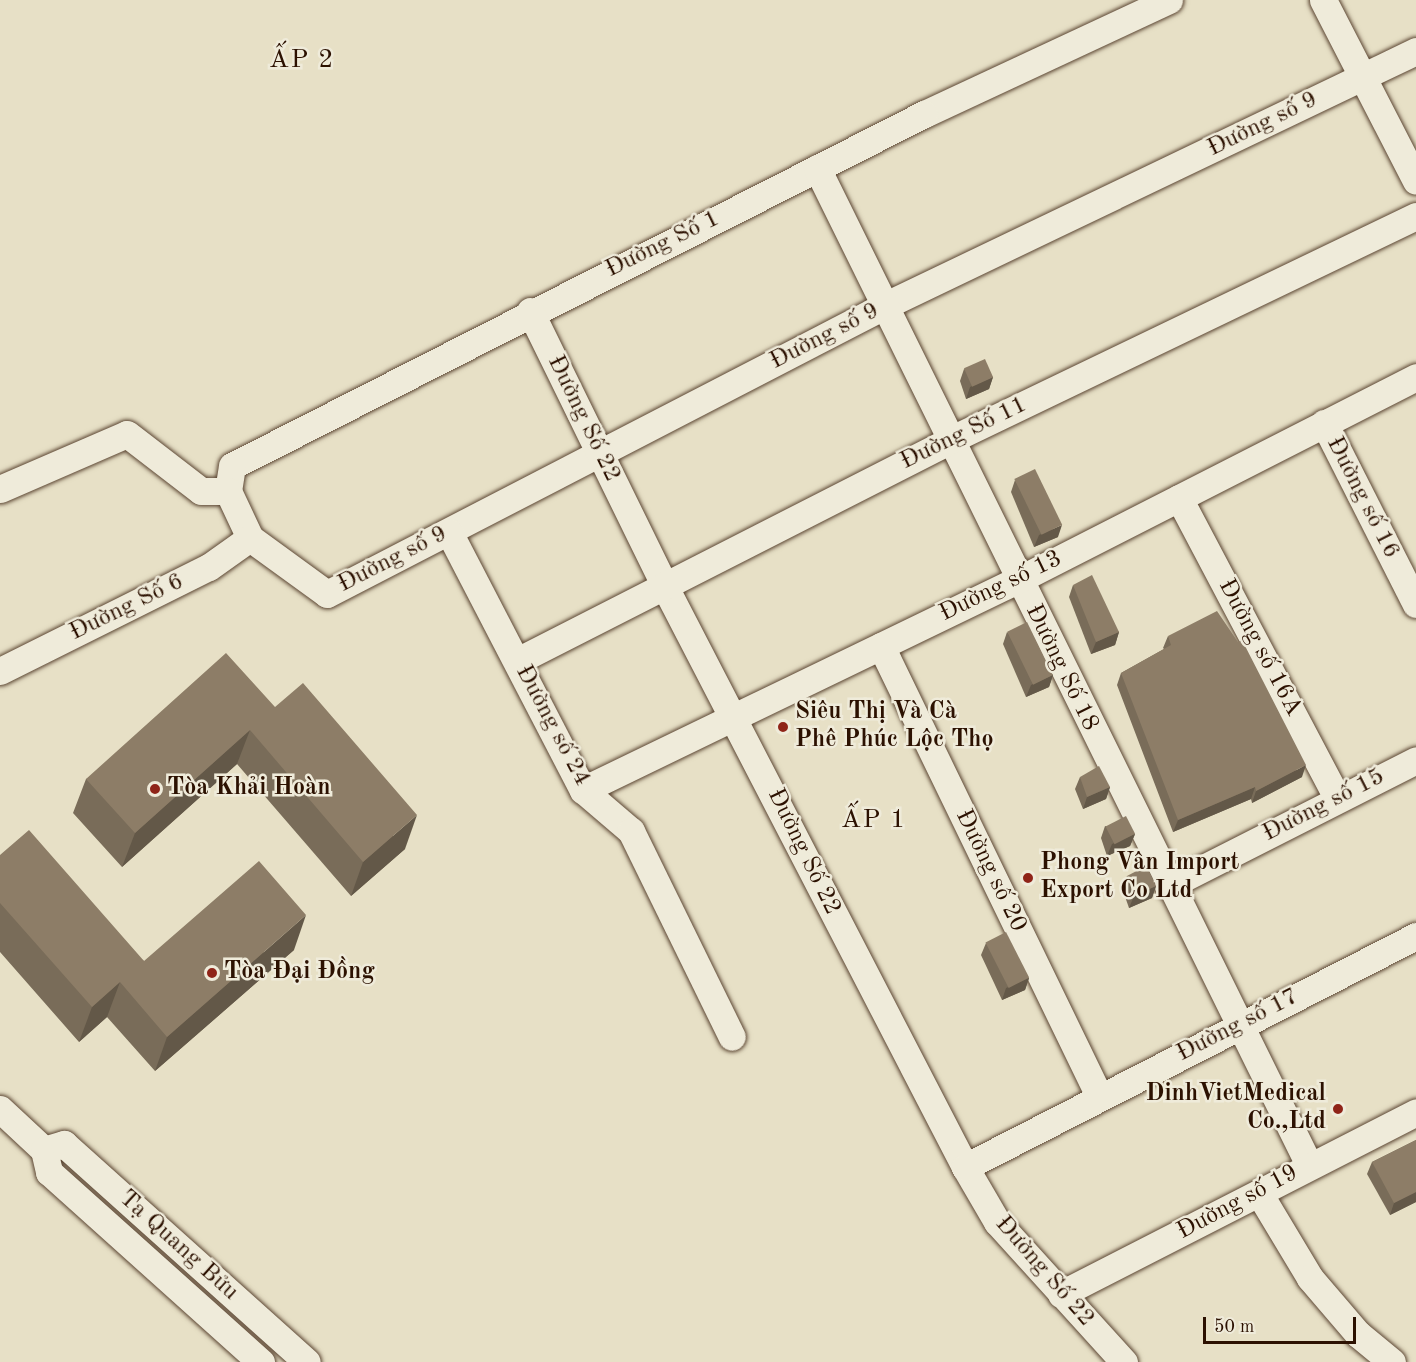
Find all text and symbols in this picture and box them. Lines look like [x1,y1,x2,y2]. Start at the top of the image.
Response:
district label: ẤP 2 [269,45,335,77]
street label: Đường số 9 [1203,86,1323,164]
street label: Đường Số 1 [601,205,725,285]
street label: Đường số 9 [766,297,884,377]
street label: Đường Số 22 [540,351,626,487]
street label: Đường Số 11 [896,391,1032,477]
street label: Đường số 16 [1319,432,1405,564]
street label: Đường số 9 [334,520,452,600]
street label: Đường số 13 [935,545,1067,629]
street label: Đường Số 6 [65,568,189,648]
street label: Đường số 16A [1211,575,1307,721]
street label: Đường Số 18 [1018,600,1104,736]
street label: Đường số 24 [508,661,596,791]
place label: Siêu Thị Và Cà Phê Phúc Lộc Thọ [795,699,994,755]
marker: Siêu Thị Và Cà Phê Phúc Lộc Thọ [776,720,790,734]
street label: Đường số 15 [1258,763,1390,849]
place label: Tòa Khải Hoàn [167,775,331,803]
marker: Tòa Khải Hoàn [148,782,162,796]
street label: Đường Số 22 [760,784,846,920]
district label: ẤP 1 [841,805,907,837]
street label: Đường số 20 [948,805,1032,937]
place label: Phong Vân Import Export Co Ltd [1040,850,1239,906]
marker: Phong Vân Import Export Co Ltd [1021,871,1035,885]
place label: Tòa Đại Đồng [224,959,375,987]
marker: Tòa Đại Đồng [205,966,219,980]
street label: Đường số 17 [1172,983,1304,1069]
place label: DinhVietMedical Co.,Ltd [1146,1081,1326,1137]
marker: DinhVietMedical Co.,Ltd [1331,1102,1345,1116]
street label: Đường số 19 [1173,1159,1303,1247]
street label: Tạ Quang Bửu [112,1185,244,1307]
street label: Đường Số 22 [988,1211,1100,1333]
scale bar [1206,1305,1359,1343]
text: 50 m [1214,1318,1254,1336]

